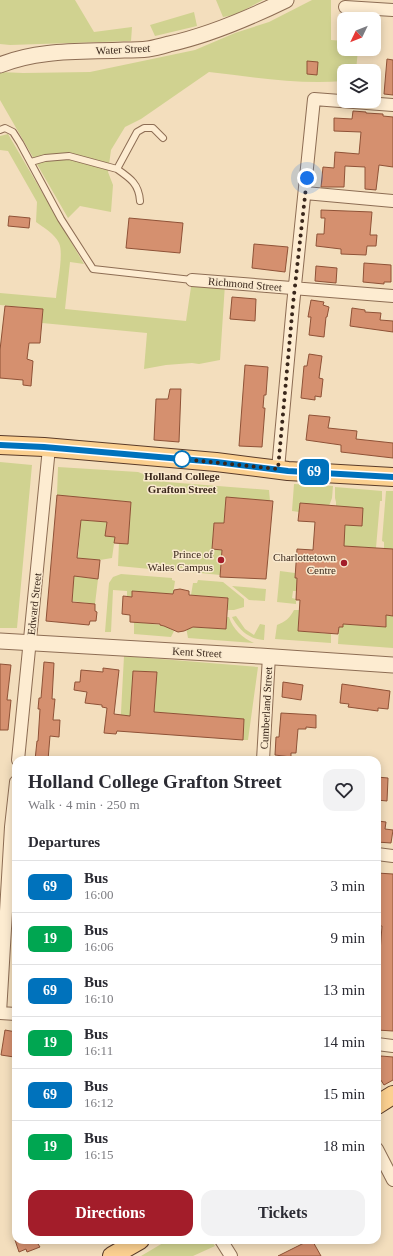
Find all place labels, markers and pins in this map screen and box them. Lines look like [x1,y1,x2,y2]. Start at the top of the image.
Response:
marker: Holland College Grafton Street [173,450,191,468]
place label: Holland College Grafton Street [144,470,220,495]
place label: Prince of Wales Campus [148,548,213,573]
place label: Charlottetown Centre [273,551,336,576]
marker: Prince of Wales Campus [216,555,226,565]
marker: Charlottetown Centre [339,558,349,568]

